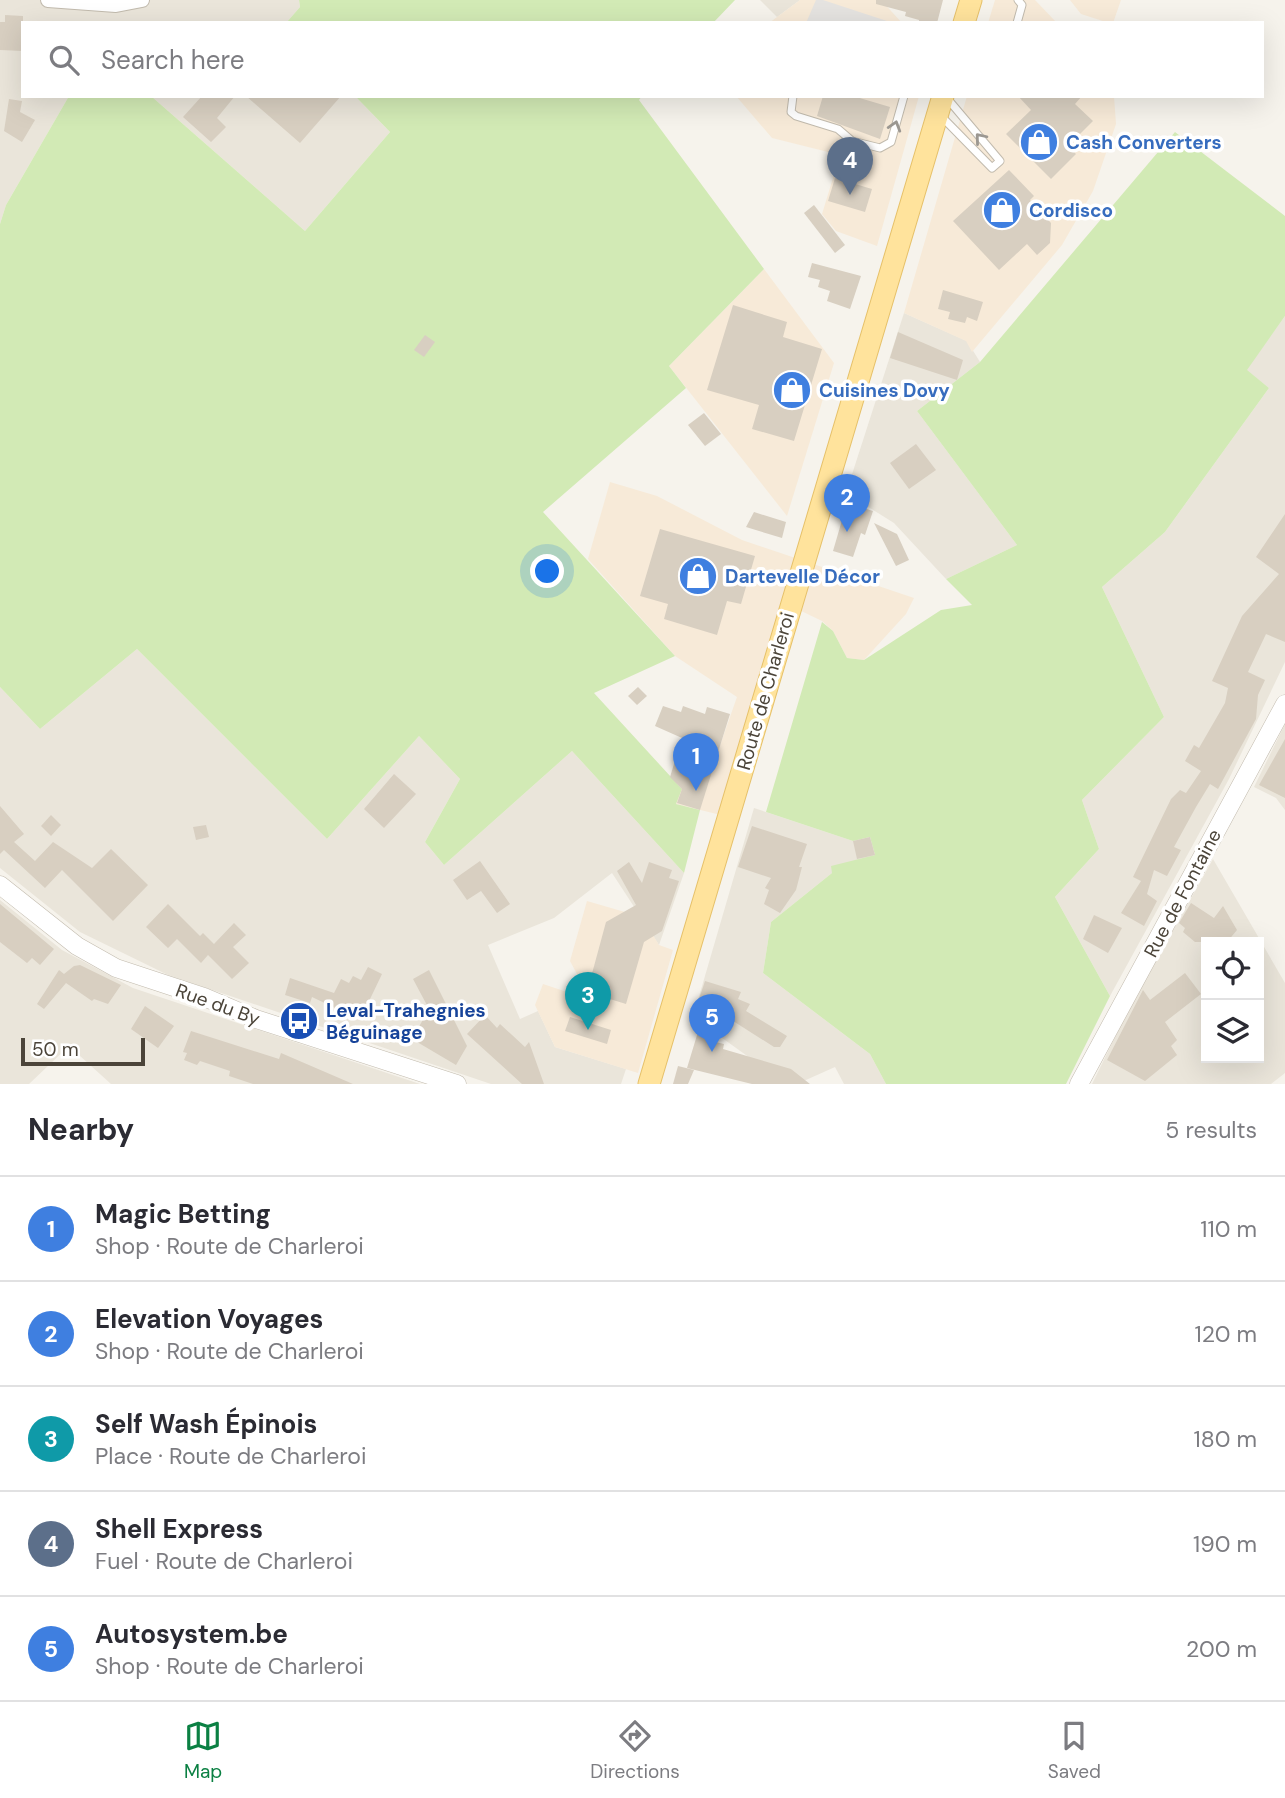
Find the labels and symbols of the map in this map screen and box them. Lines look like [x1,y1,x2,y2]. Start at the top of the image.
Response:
one-way arrow [887,121,902,133]
shop icon: Cash Converters [1018,121,1060,163]
place label: Cash Converters [1066,130,1222,155]
one-way arrow [976,134,988,147]
pin: 4 [827,137,873,195]
shop icon: Cordisco [981,189,1023,231]
place label: Cordisco [1029,198,1113,223]
shop icon: Cuisines Dovy [771,369,813,411]
place label: Cuisines Dovy [819,378,950,403]
pin: 2 [824,474,870,532]
your location [530,554,564,588]
shop icon: Dartevelle Décor [677,555,719,597]
place label: Dartevelle Décor [725,564,880,589]
street label: Route de Charleroi [731,609,800,773]
pin: 1 [673,733,719,791]
street label: Rue de Fontaine [1138,825,1227,962]
pin: 3 [565,972,611,1030]
street label: Rue du By [172,978,264,1031]
pin: 5 [689,994,735,1052]
place label: Leval-Trahegnies Béguinage [326,998,486,1045]
bus stop icon: Leval-Trahegnies Béguinage [278,1000,320,1042]
scale bar [21,1035,145,1067]

